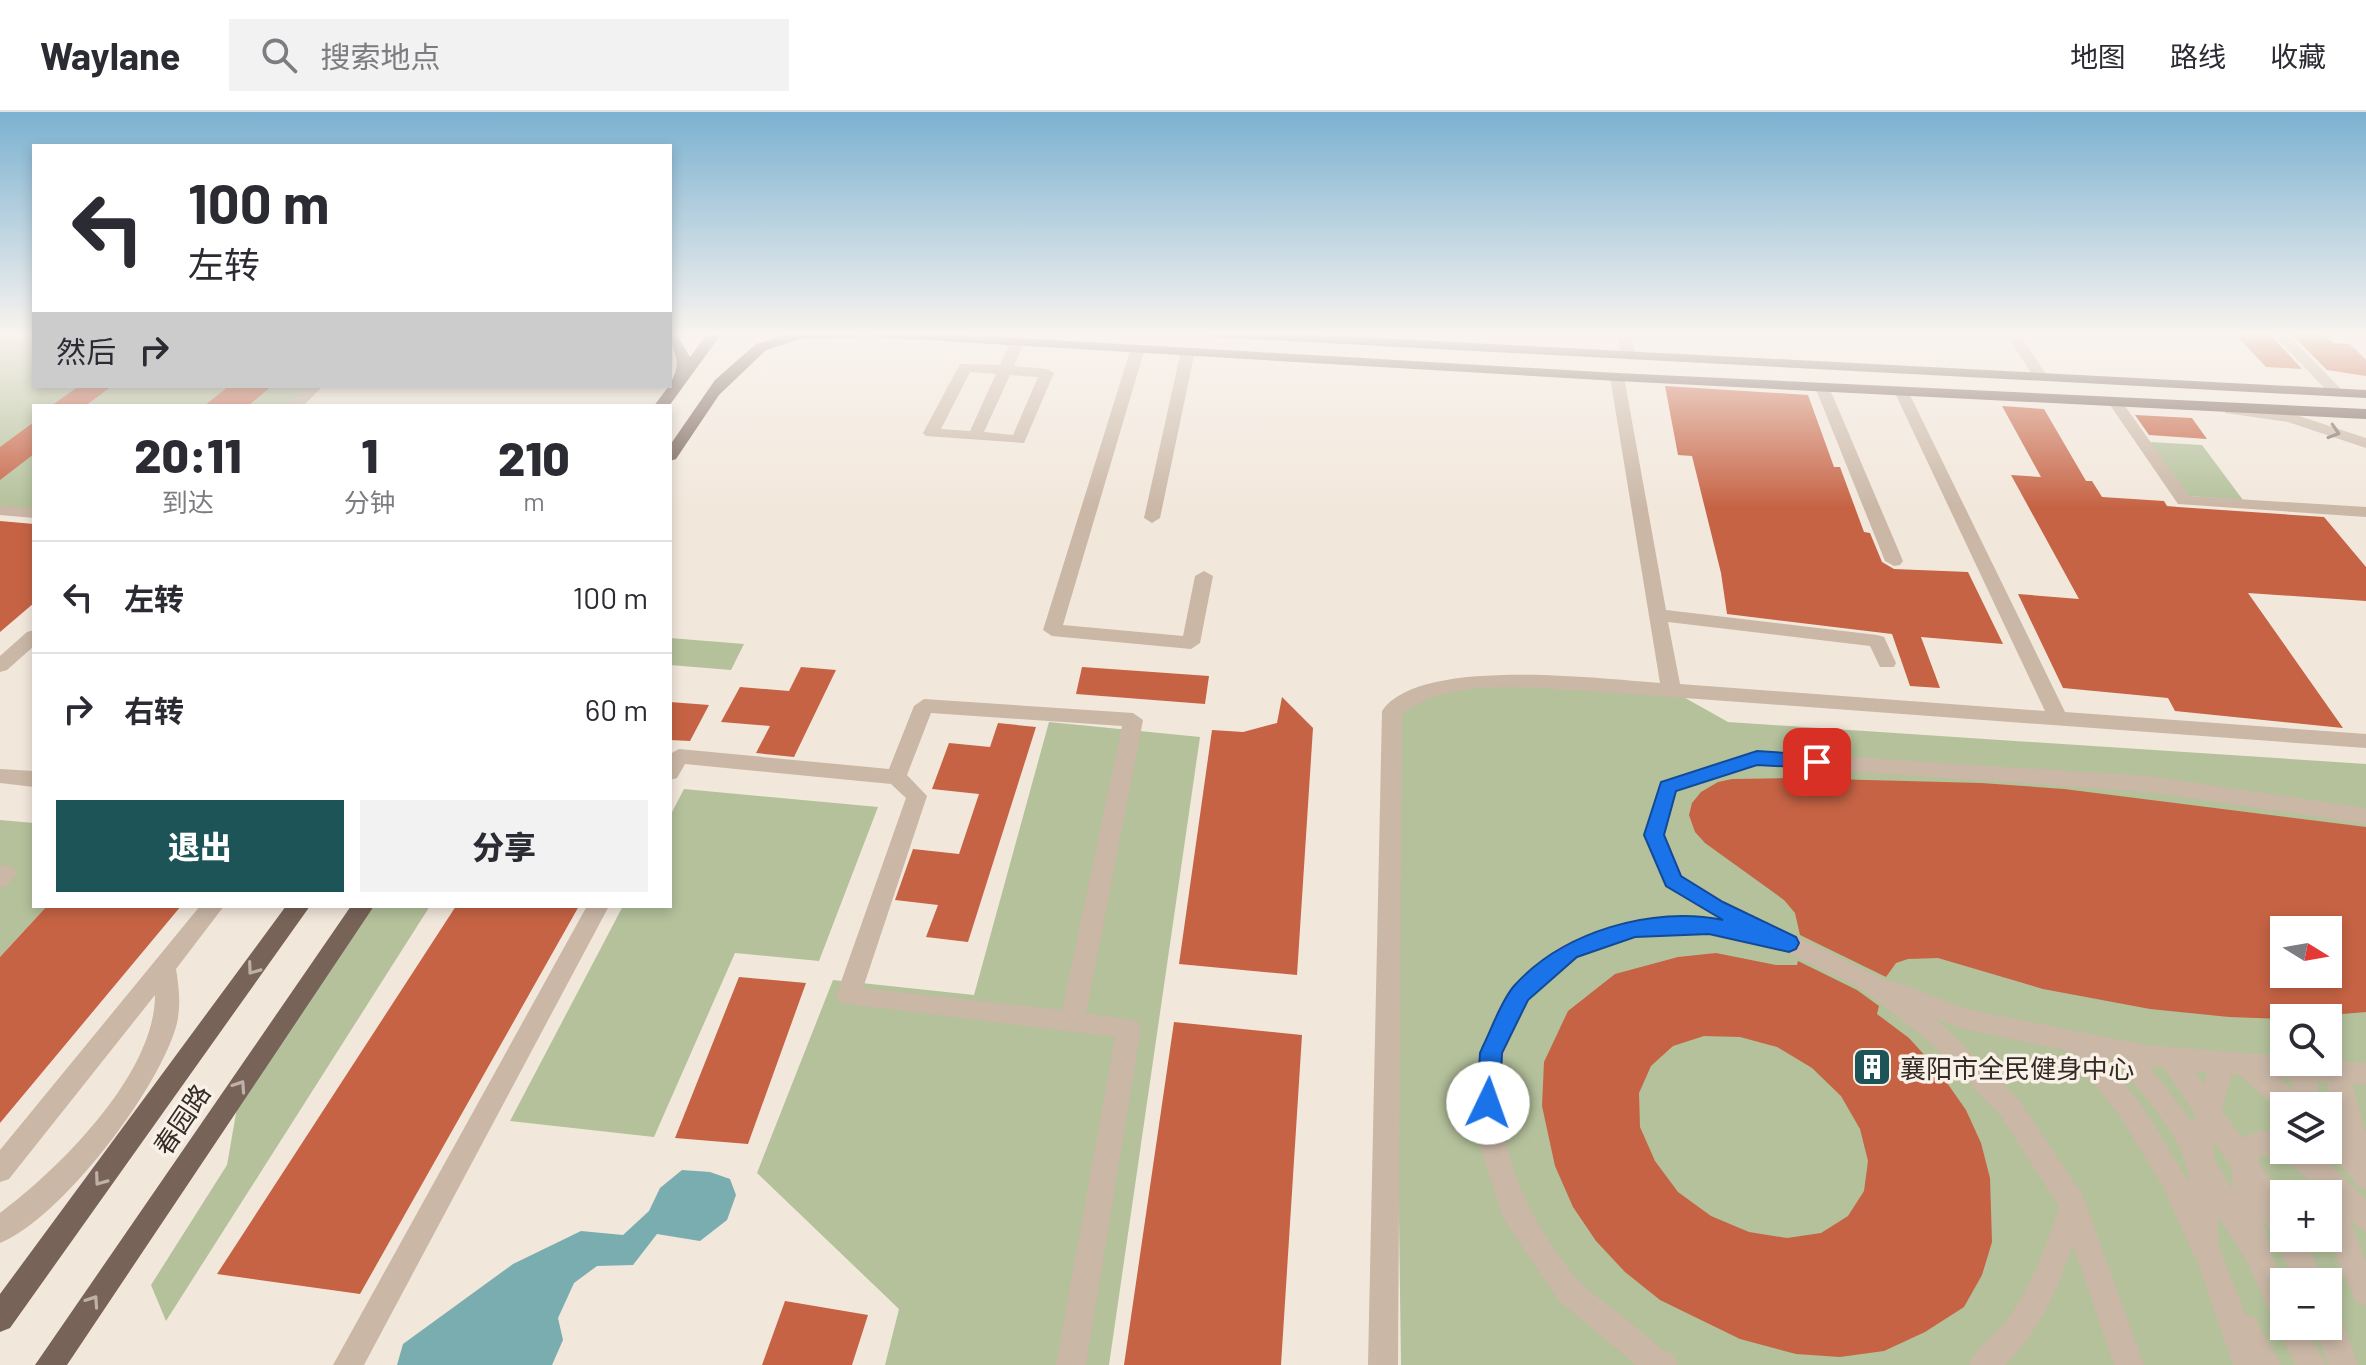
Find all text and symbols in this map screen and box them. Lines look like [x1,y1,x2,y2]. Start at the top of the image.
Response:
search box [229,19,789,91]
text: Waylane [40,32,181,78]
icon: search [257,33,301,77]
text: 搜索地点 [321,38,441,74]
text: 地图 [2070,39,2126,73]
text: 路线 [2170,39,2226,73]
text: 收藏 [2270,39,2326,73]
text: 100 m [188,168,330,235]
icon: left [56,176,160,280]
text: 左转 [188,242,260,285]
icon: right [132,328,176,372]
text: 然后 [56,333,116,369]
one-way arrow [2326,423,2340,439]
text: 20:11 [134,425,241,483]
text: 1 [361,425,378,483]
text: 210 [498,428,570,486]
text: m [523,485,545,516]
text: 到达 [162,486,214,517]
text: 分钟 [344,486,396,517]
icon: left [56,575,100,619]
text: 100 m [573,579,648,615]
text: 左转 [124,580,184,616]
icon: right [56,687,100,731]
text: 60 m [585,691,648,727]
text: 右转 [124,692,184,728]
pin [1783,728,1851,796]
icon: arrive [1795,740,1839,784]
button: 退出 [56,800,344,892]
button: 分享 [360,800,648,892]
north arrow [2270,916,2342,988]
map controls [2270,916,2342,1340]
one-way arrow [248,960,263,975]
button: search [2270,1004,2342,1076]
building icon: 襄阳市全民健身中心 [1851,1046,1893,1088]
place label: 襄阳市全民健身中心 [1900,1052,2134,1083]
position arrow [1446,1061,1530,1145]
street label: 春园路 [146,1078,216,1160]
one-way arrow [230,1080,245,1094]
button: layers [2270,1092,2342,1164]
one-way arrow [96,1171,110,1185]
button: + [2270,1180,2342,1252]
button: − [2270,1268,2342,1340]
one-way arrow [84,1295,99,1309]

